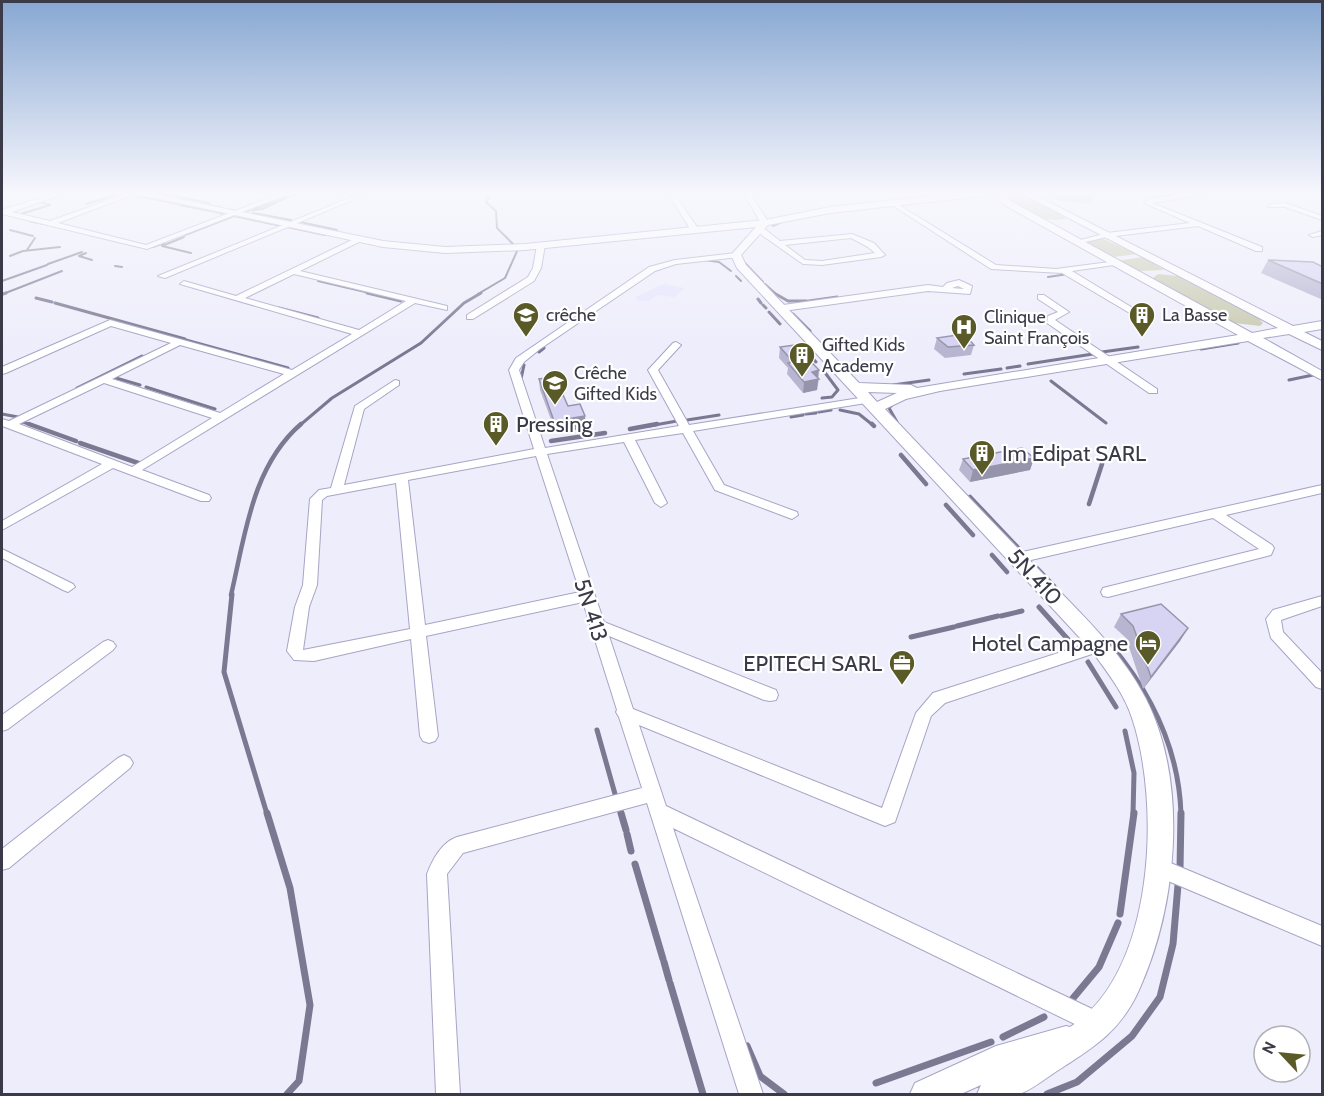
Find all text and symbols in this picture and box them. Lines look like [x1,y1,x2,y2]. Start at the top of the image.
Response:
school or university icon: crêche [511,300,541,338]
building icon: La Basse [1127,300,1157,338]
place label: crêche [546,304,596,326]
place label: La Basse [1162,304,1227,326]
place label: Clinique Saint François [984,306,1089,349]
hospital icon: Clinique Saint François [949,312,979,350]
place label: Gifted Kids Academy [822,334,905,377]
building icon: Gifted Kids Academy [787,340,817,378]
place label: Crêche Gifted Kids [574,362,657,405]
school or university icon: Crêche Gifted Kids [540,368,570,406]
building icon: Pressing [481,409,511,447]
place label: Pressing [516,411,594,438]
building icon: Im Edipat SARL [967,438,997,476]
place label: Im Edipat SARL [1002,440,1146,467]
street label: 5N.410 [1002,543,1068,611]
street label: 5N 413 [568,575,614,645]
hotel icon: Hotel Campagne [1133,628,1163,666]
place label: Hotel Campagne [971,630,1128,657]
office icon: EPITECH SARL [887,648,917,686]
place label: EPITECH SARL [743,650,882,677]
north arrow [1252,1024,1312,1084]
text: N [1258,1038,1280,1057]

